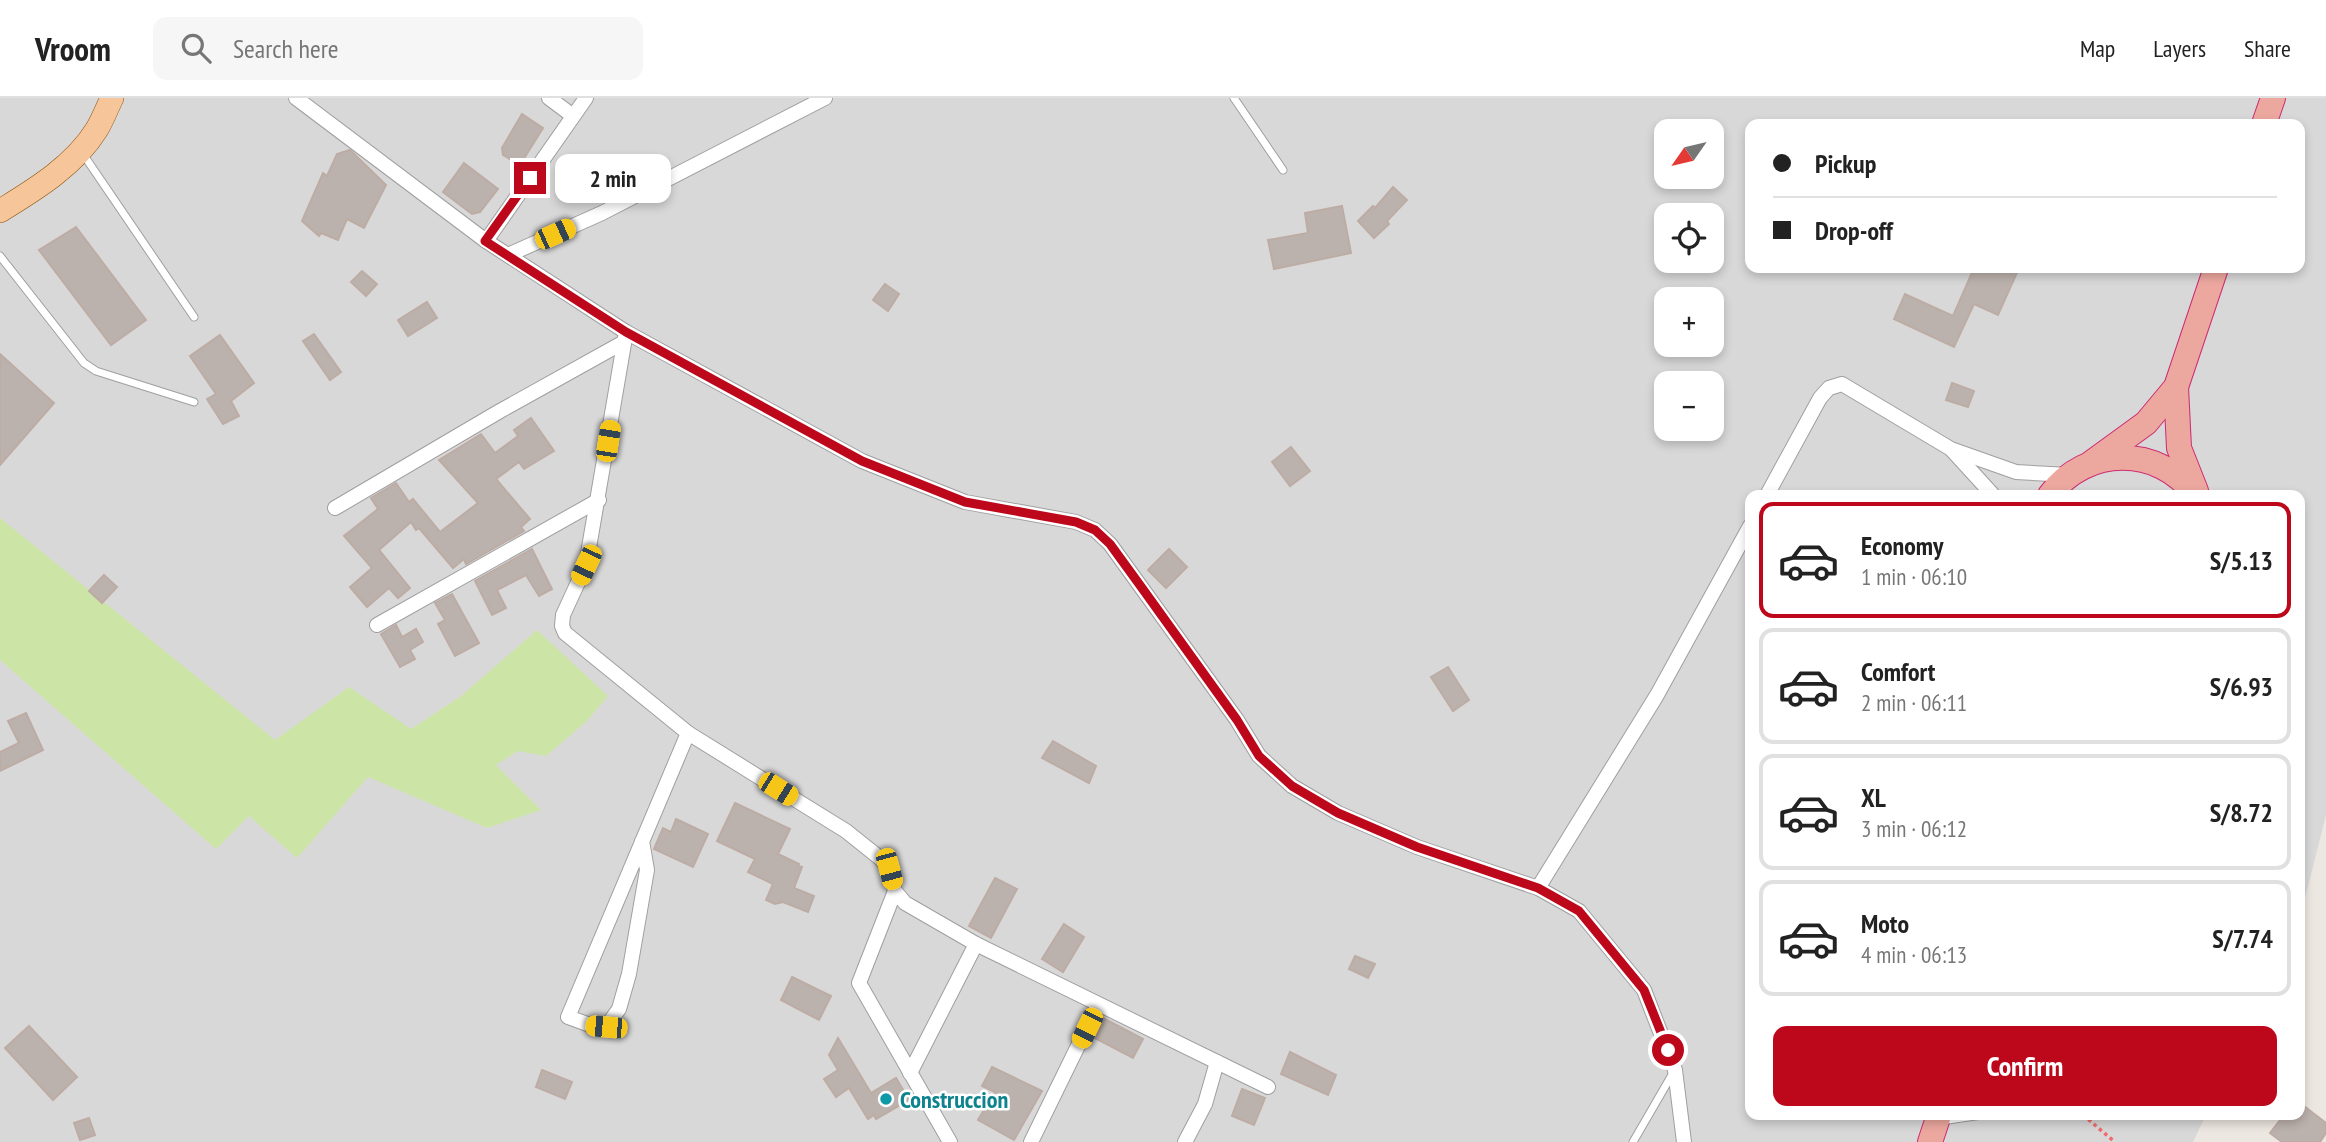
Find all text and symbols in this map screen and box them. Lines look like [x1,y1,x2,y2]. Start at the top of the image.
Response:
search box [153,17,643,80]
text: Vroom [35,27,111,70]
icon: search [177,29,215,67]
text: Search here [233,32,339,65]
text: Map [2080,33,2115,64]
text: Layers [2153,33,2206,64]
text: Share [2244,33,2291,64]
north arrow [1654,119,1724,189]
map controls [1654,119,1724,441]
text: Pickup [1815,147,1876,180]
callout: 2 min [554,154,670,202]
route end [514,162,546,194]
text: 2 min [590,164,636,193]
button: locate [1654,203,1724,273]
text: Drop-off [1815,214,1893,247]
car [532,216,579,252]
button: + [1654,287,1724,357]
button: − [1654,371,1724,441]
car [595,419,622,463]
icon: car [1777,529,1840,592]
text: Economy [1861,529,1943,562]
car [568,542,605,588]
text: S/5.13 [2210,544,2273,577]
text: 1 min · 06:10 [1861,562,1967,591]
icon: car [1777,655,1840,718]
text: Comfort [1861,655,1935,688]
text: S/6.93 [2210,670,2273,703]
text: 2 min · 06:11 [1861,688,1967,717]
car [755,769,802,809]
icon: car [1777,781,1840,844]
text: XL [1861,781,1886,814]
text: S/8.72 [2210,796,2273,829]
text: 3 min · 06:12 [1861,814,1967,843]
car [874,846,905,892]
icon: car [1777,907,1840,970]
text: Moto [1861,907,1909,940]
text: S/7.74 [2212,922,2273,955]
text: 4 min · 06:13 [1861,940,1967,969]
car [1069,1005,1106,1051]
car [585,1015,628,1039]
button: Confirm [1773,1026,2277,1106]
route start [1652,1034,1684,1066]
place label: Construccion [900,1084,1008,1115]
marker: Construccion [878,1091,894,1107]

